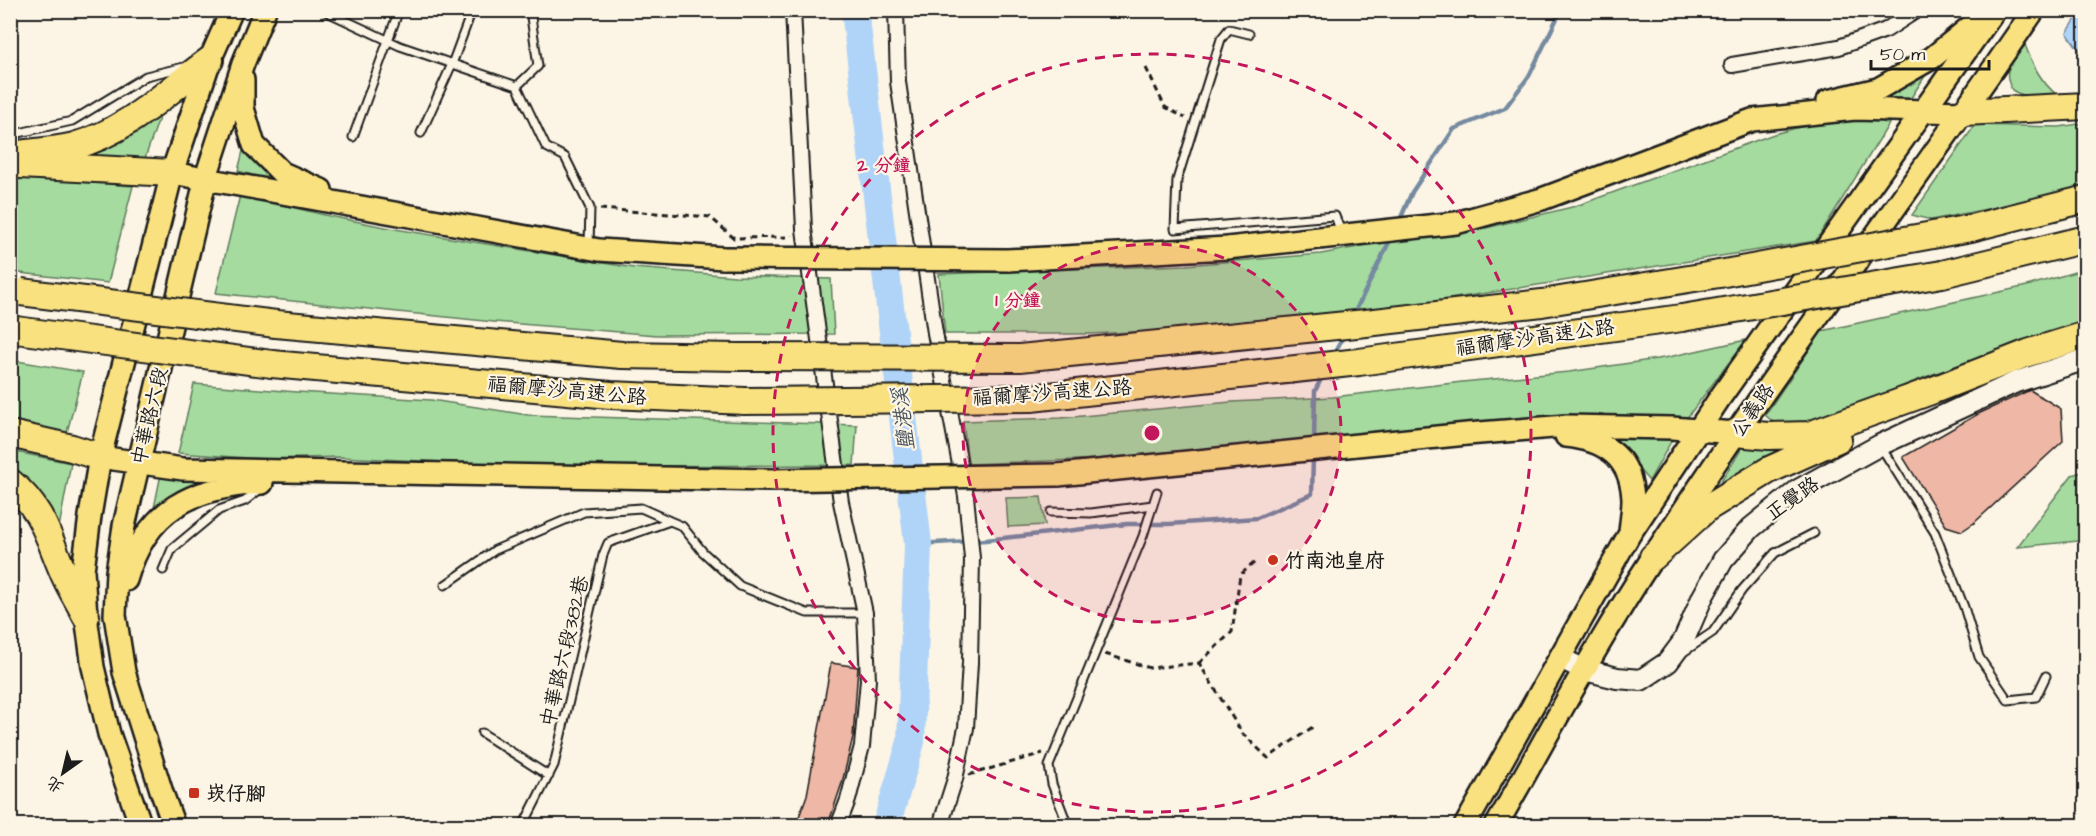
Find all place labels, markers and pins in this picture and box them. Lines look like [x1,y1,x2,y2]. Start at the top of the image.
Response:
centre of rings [1142,423,1162,443]
place label: 竹南池皇府 [1285,547,1385,575]
marker: 竹南池皇府 [1266,553,1280,567]
place label: 崁仔腳 [206,780,266,808]
marker: 崁仔腳 [187,786,201,800]

